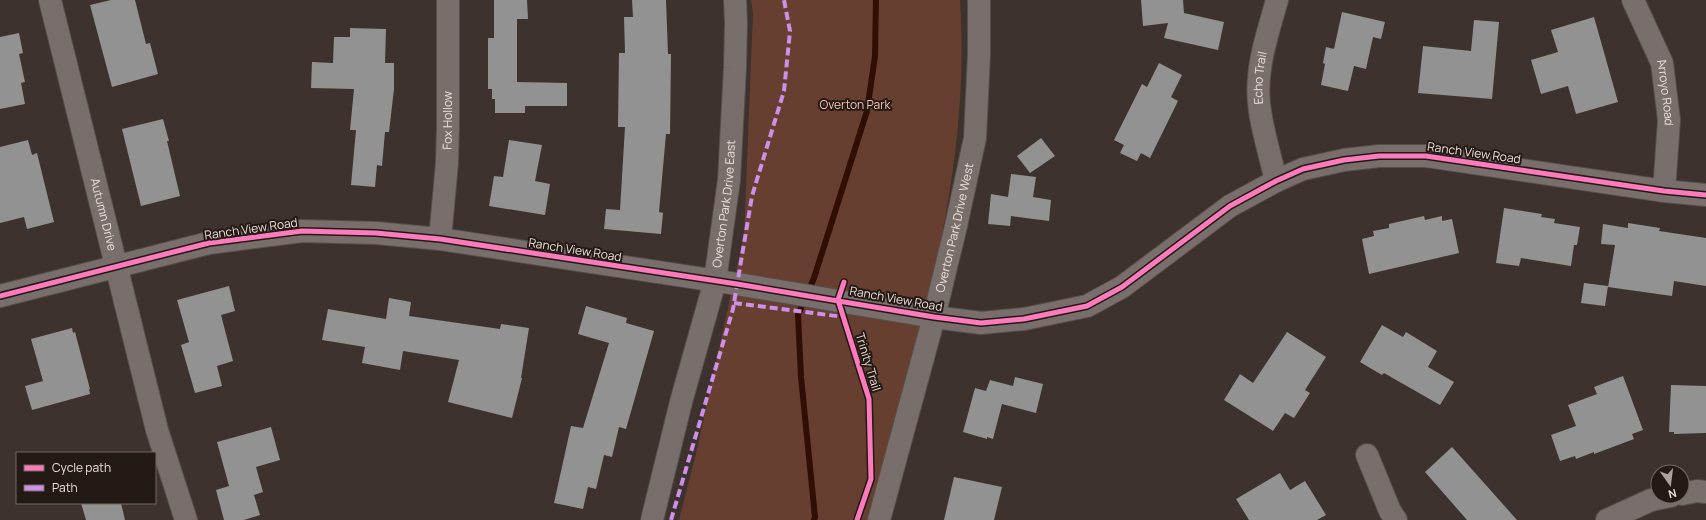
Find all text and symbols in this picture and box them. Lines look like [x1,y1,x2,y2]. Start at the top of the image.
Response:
street label: Echo Trail [1249,50,1271,105]
street label: Arroyo Road [1653,56,1678,126]
street label: Fox Hollow [438,91,456,150]
park label: Overton Park [820,96,892,113]
street label: Ranch View Road [1426,138,1522,167]
street label: Overton Park Drive East [708,139,739,269]
street label: Overton Park Drive West [931,161,977,294]
street label: Autumn Drive [87,176,121,253]
street label: Ranch View Road [203,214,299,243]
street label: Ranch View Road [527,234,623,265]
street label: Ranch View Road [848,282,944,315]
street label: Trinity Trail [852,331,885,393]
legend [16,452,156,504]
text: Cycle path [52,459,111,476]
north arrow [1650,464,1690,504]
text: Path [52,479,78,496]
text: N [1667,486,1678,502]

